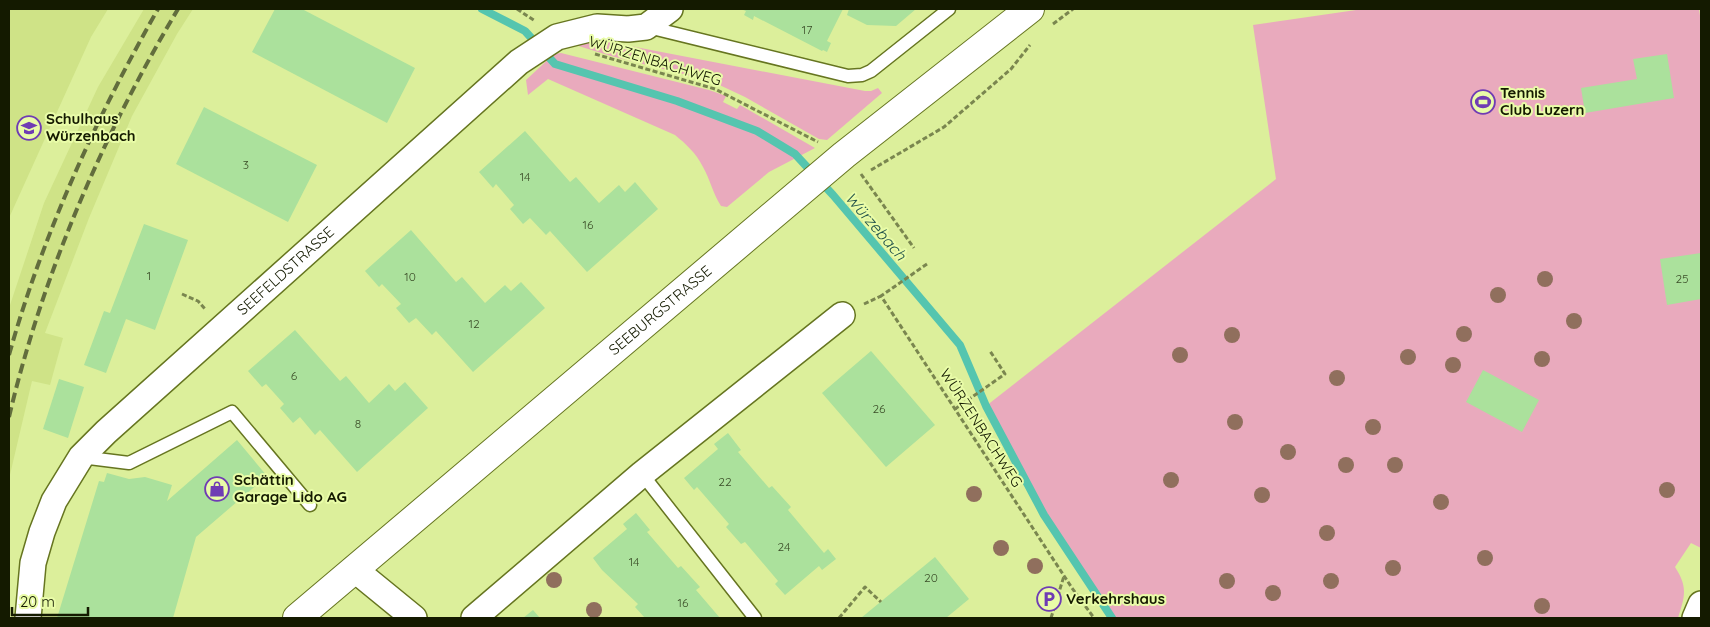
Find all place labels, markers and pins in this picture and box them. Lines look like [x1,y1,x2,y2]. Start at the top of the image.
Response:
place label: Tennis Club Luzern [1500,83,1584,119]
sports icon: Tennis Club Luzern [1470,89,1496,115]
place label: Schulhaus Würzenbach [46,109,136,145]
school or university icon: Schulhaus Würzenbach [16,115,42,141]
place label: Schättin Garage Lido AG [234,470,347,506]
shop icon: Schättin Garage Lido AG [204,476,230,502]
parking icon: Verkehrshaus [1036,586,1062,612]
place label: Verkehrshaus [1066,589,1165,608]

